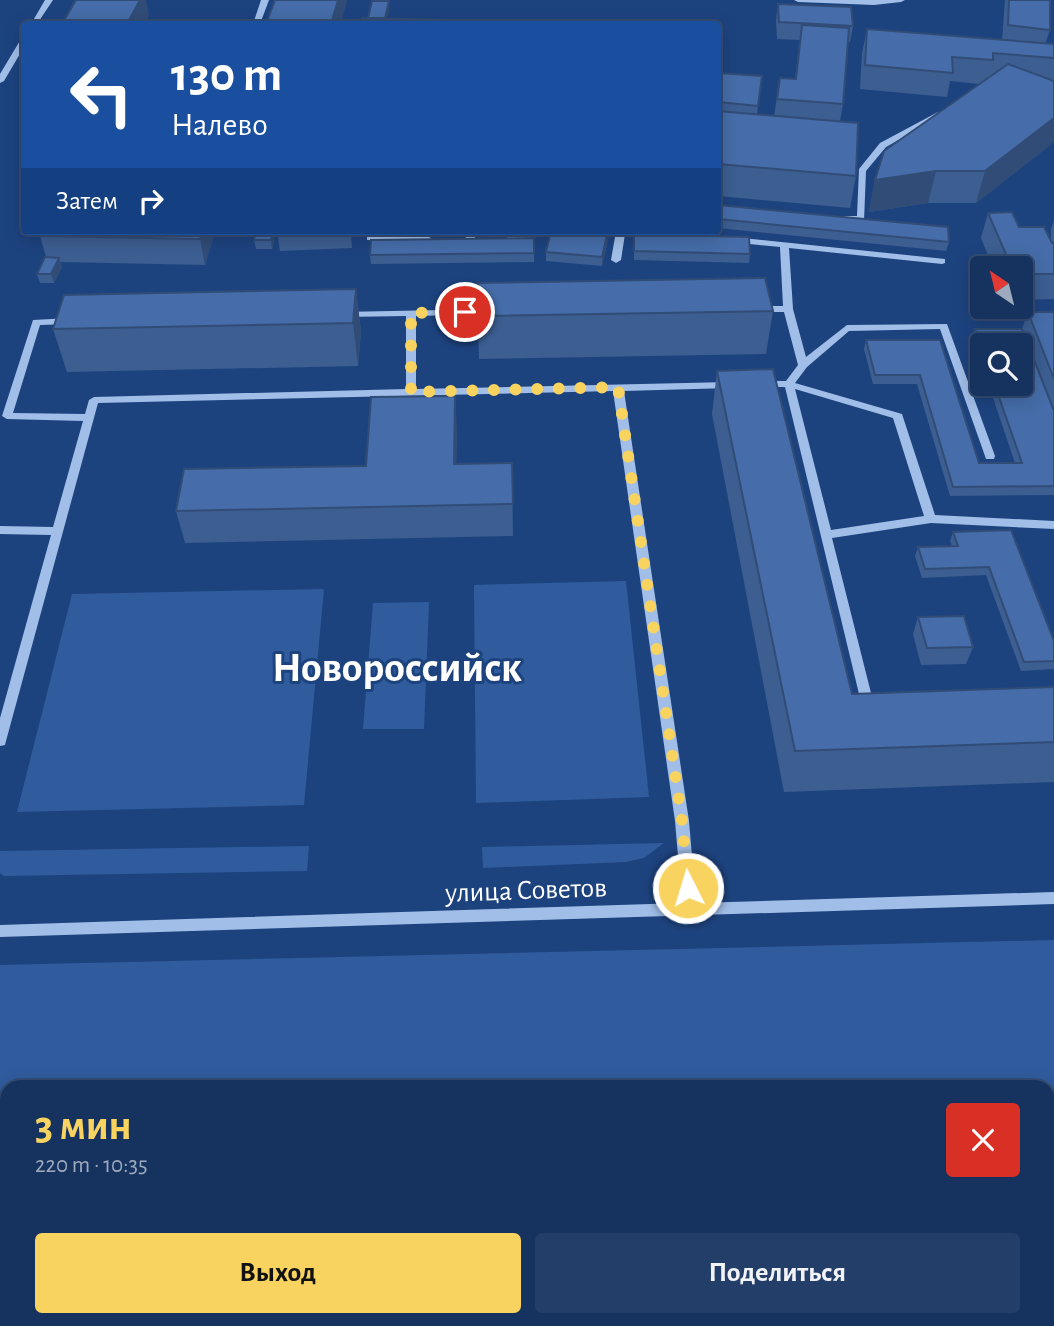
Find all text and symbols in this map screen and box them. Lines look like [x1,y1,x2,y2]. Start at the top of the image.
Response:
icon: left [56,49,147,140]
text: 130 m [171,51,282,100]
text: Налево [171,109,268,141]
icon: right [132,182,170,220]
text: Затем [56,188,118,214]
north arrow [970,256,1032,318]
map controls [970,256,1033,396]
pin [435,282,495,342]
icon: arrive [446,293,484,331]
button: search [970,333,1033,396]
district label: Новороссийск [272,647,522,689]
position arrow [651,851,725,925]
street label: улица Советов [444,874,607,908]
button: close [946,1103,1020,1177]
text: 3 мин [35,1105,132,1147]
text: 220 m · 10:35 [35,1154,148,1177]
button: Выход [35,1233,521,1313]
button: Поделиться [535,1233,1020,1313]

